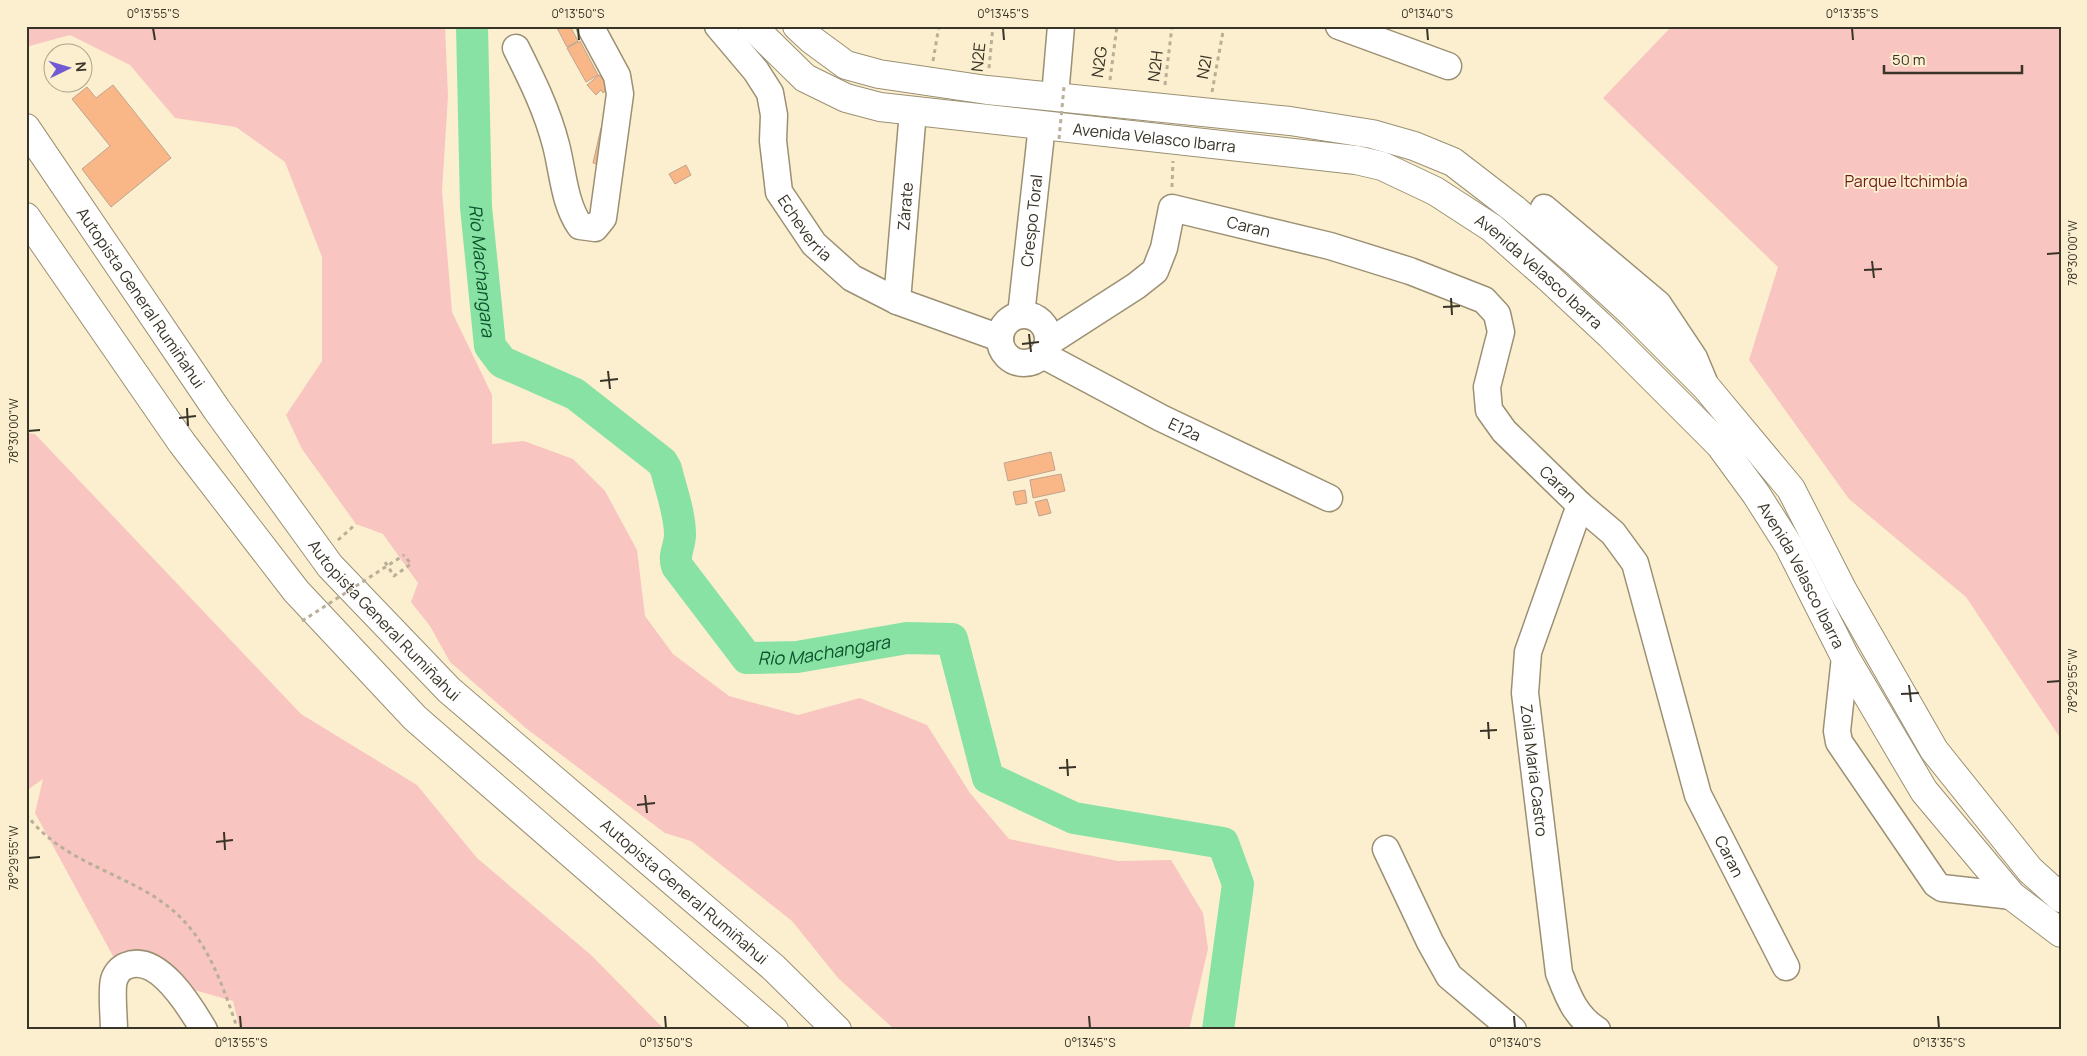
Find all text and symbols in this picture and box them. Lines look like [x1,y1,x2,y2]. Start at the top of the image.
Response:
text: 0°13'55"S [127,5,179,22]
text: 0°13'50"S [552,5,604,22]
text: 0°13'45"S [977,5,1029,22]
text: 0°13'40"S [1401,5,1453,22]
text: 0°13'35"S [1826,5,1878,22]
street label: N2E [966,41,990,73]
north arrow [42,42,92,92]
scale bar [1884,42,2022,74]
street label: N2G [1086,45,1112,79]
street label: N2H [1142,49,1168,83]
text: 50 m [1892,49,1926,70]
street label: N2I [1191,53,1217,81]
text: N [72,61,91,73]
street label: Avenida Velasco Ibarra [1072,118,1237,158]
park label: Parque Itchimbía [1844,170,1968,192]
street label: Crespo Toral [1015,173,1047,268]
street label: Zárate [892,181,918,231]
street label: Echeverria [773,190,837,266]
street label: Autopista General Rumiñahui [72,203,210,392]
water label: Rio Machangara [464,203,501,339]
street label: Avenida Velasco Ibarra [1471,209,1608,334]
street label: Caran [1225,211,1273,242]
text: 78°30'00"W [2064,219,2081,286]
text: 78°30'00"W [5,397,22,464]
street label: E12a [1165,412,1204,446]
street label: Caran [1535,461,1582,507]
street label: Avenida Velasco Ibarra [1753,498,1850,652]
street label: Autopista General Rumiñahui [303,535,465,706]
water label: Rio Machangara [757,629,892,670]
text: 78°29'55"W [2064,648,2081,714]
street label: Zoila Maria Castro [1515,703,1553,838]
street label: Autopista General Rumiñahui [596,814,773,969]
text: 78°29'55"W [5,825,22,891]
street label: Caran [1710,832,1749,881]
text: 0°13'55"S [215,1034,267,1051]
text: 0°13'50"S [640,1034,692,1051]
text: 0°13'45"S [1064,1034,1116,1051]
text: 0°13'40"S [1489,1034,1541,1051]
text: 0°13'35"S [1913,1034,1965,1051]

